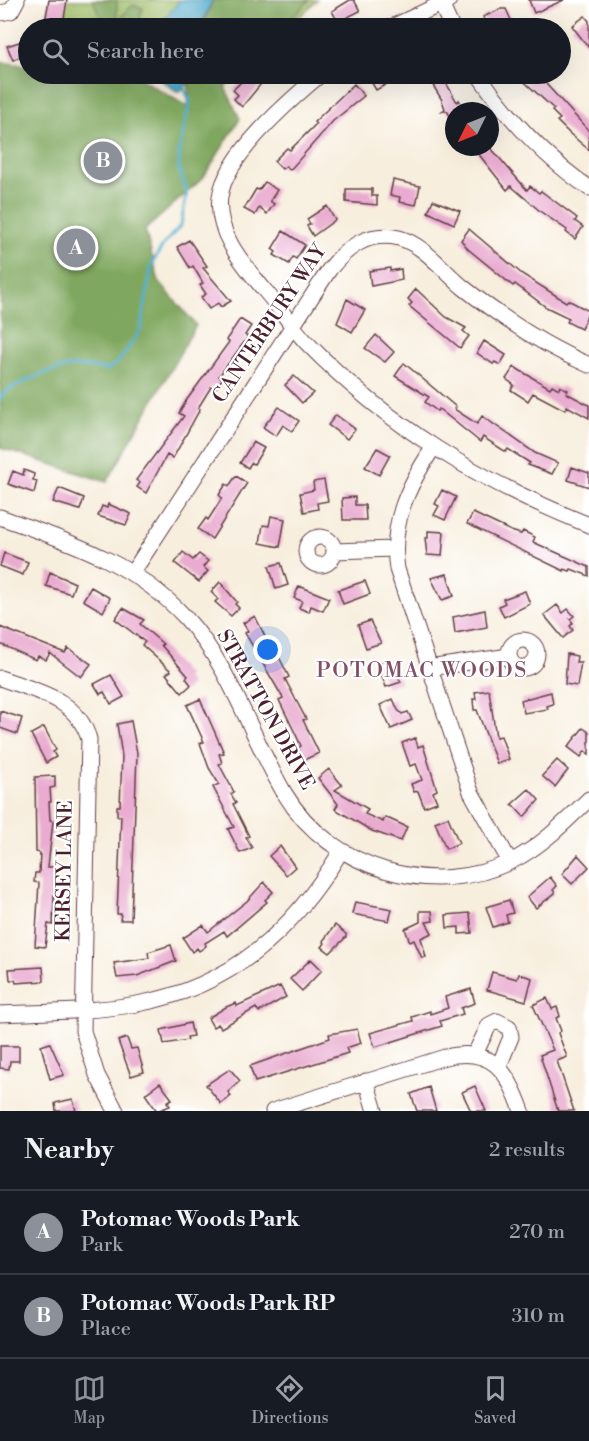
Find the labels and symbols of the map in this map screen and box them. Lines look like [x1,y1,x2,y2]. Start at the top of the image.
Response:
north arrow [445,102,499,156]
pin: B [84,138,122,184]
pin: A [56,226,96,270]
street label: CANTERBURY WAY [208,239,333,408]
street label: STRATTON DRIVE [211,625,319,795]
your location [253,635,282,664]
district label: POTOMAC WOODS [316,658,528,684]
street label: KERSEY LANE [51,800,79,942]

